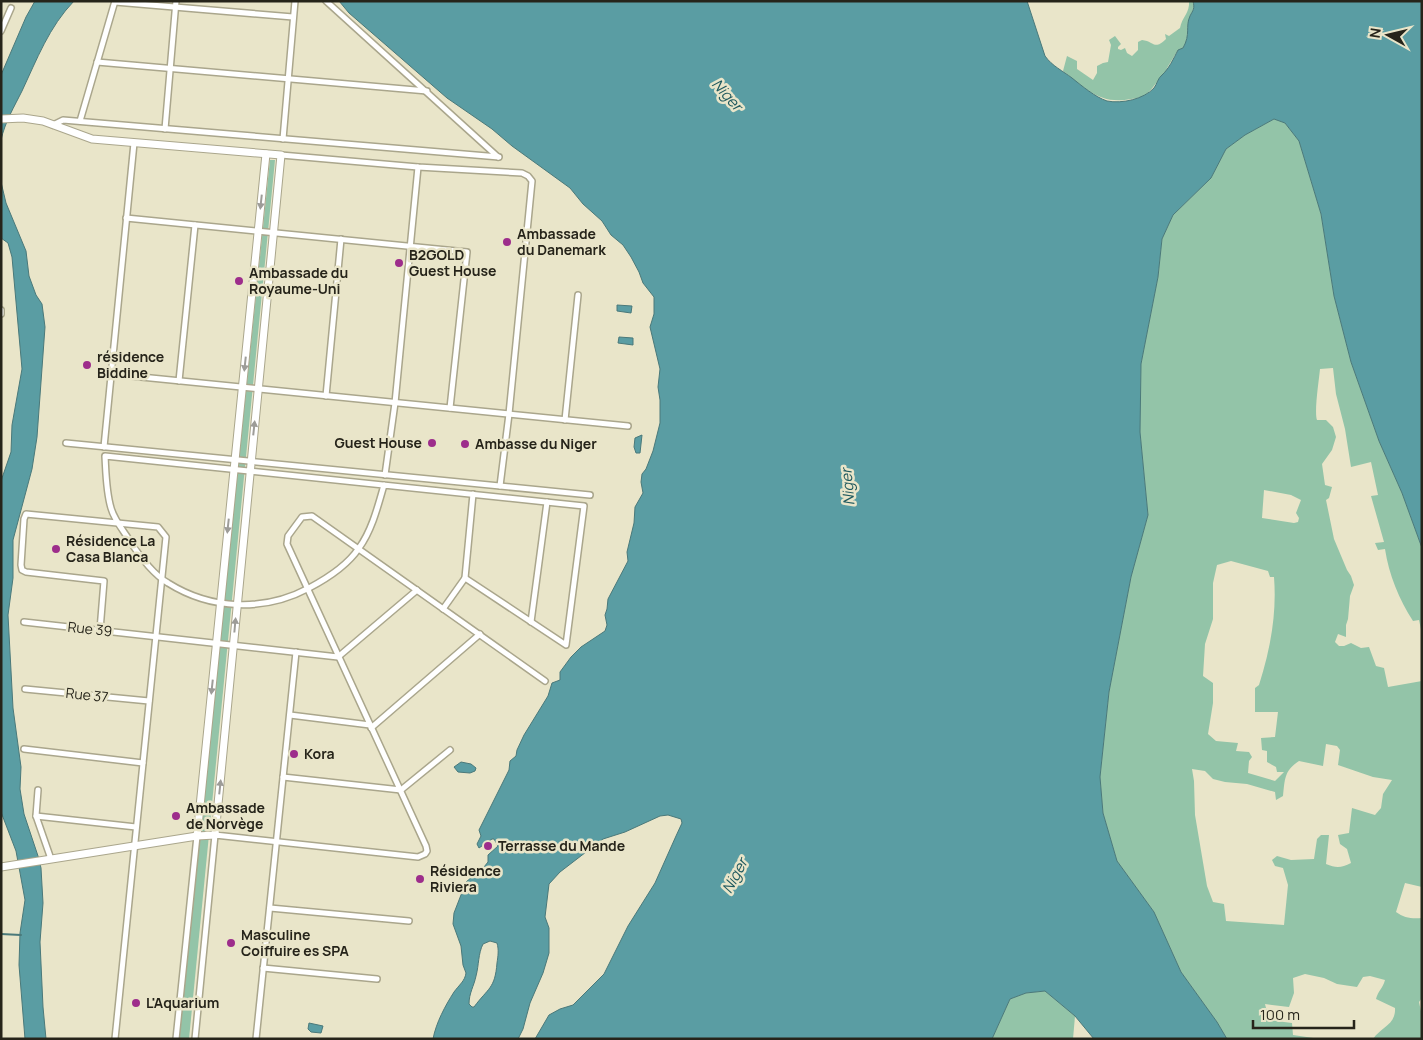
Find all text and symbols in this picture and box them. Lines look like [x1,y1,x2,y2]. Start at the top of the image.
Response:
north arrow [1363,10,1413,60]
text: N [1365,27,1385,39]
water label: Niger [707,74,749,117]
one-way arrow [257,194,265,210]
place label: Ambassade du Danemark [517,224,606,259]
marker: Ambassade du Danemark [501,236,513,248]
place label: B2GOLD Guest House [409,245,496,280]
marker: B2GOLD Guest House [393,257,405,269]
place label: Ambassade du Royaume-Uni [249,263,348,298]
marker: Ambassade du Royaume-Uni [233,275,245,287]
place label: résidence Biddine [97,347,164,382]
one-way arrow [241,356,249,372]
marker: résidence Biddine [81,359,93,371]
one-way arrow [251,420,259,436]
place label: Guest House [335,433,422,452]
place label: Ambasse du Niger [475,434,597,453]
marker: Guest House [426,437,438,449]
marker: Ambasse du Niger [459,438,471,450]
water label: Niger [835,465,860,506]
one-way arrow [224,518,232,534]
place label: Résidence La Casa Blanca [66,531,155,566]
marker: Résidence La Casa Blanca [50,543,62,555]
street label: Rue 39 [67,617,113,640]
one-way arrow [231,617,239,633]
one-way arrow [208,679,216,695]
street label: Rue 37 [65,683,109,706]
place label: Kora [304,744,335,763]
marker: Kora [288,748,300,760]
one-way arrow [216,779,224,795]
place label: Ambassade de Norvège [186,798,265,833]
marker: Ambassade de Norvège [170,810,182,822]
place label: Terrasse du Mande [498,836,625,855]
marker: Terrasse du Mande [482,840,494,852]
water label: Niger [717,852,754,897]
place label: Résidence Riviera [430,861,501,896]
marker: Résidence Riviera [414,873,426,885]
place label: Masculine Coiffuire es SPA [241,925,350,960]
marker: Masculine Coiffuire es SPA [225,937,237,949]
place label: L'Aquarium [146,993,219,1012]
marker: L'Aquarium [130,997,142,1009]
scale bar [1253,998,1354,1030]
text: 100 m [1260,1004,1300,1025]

